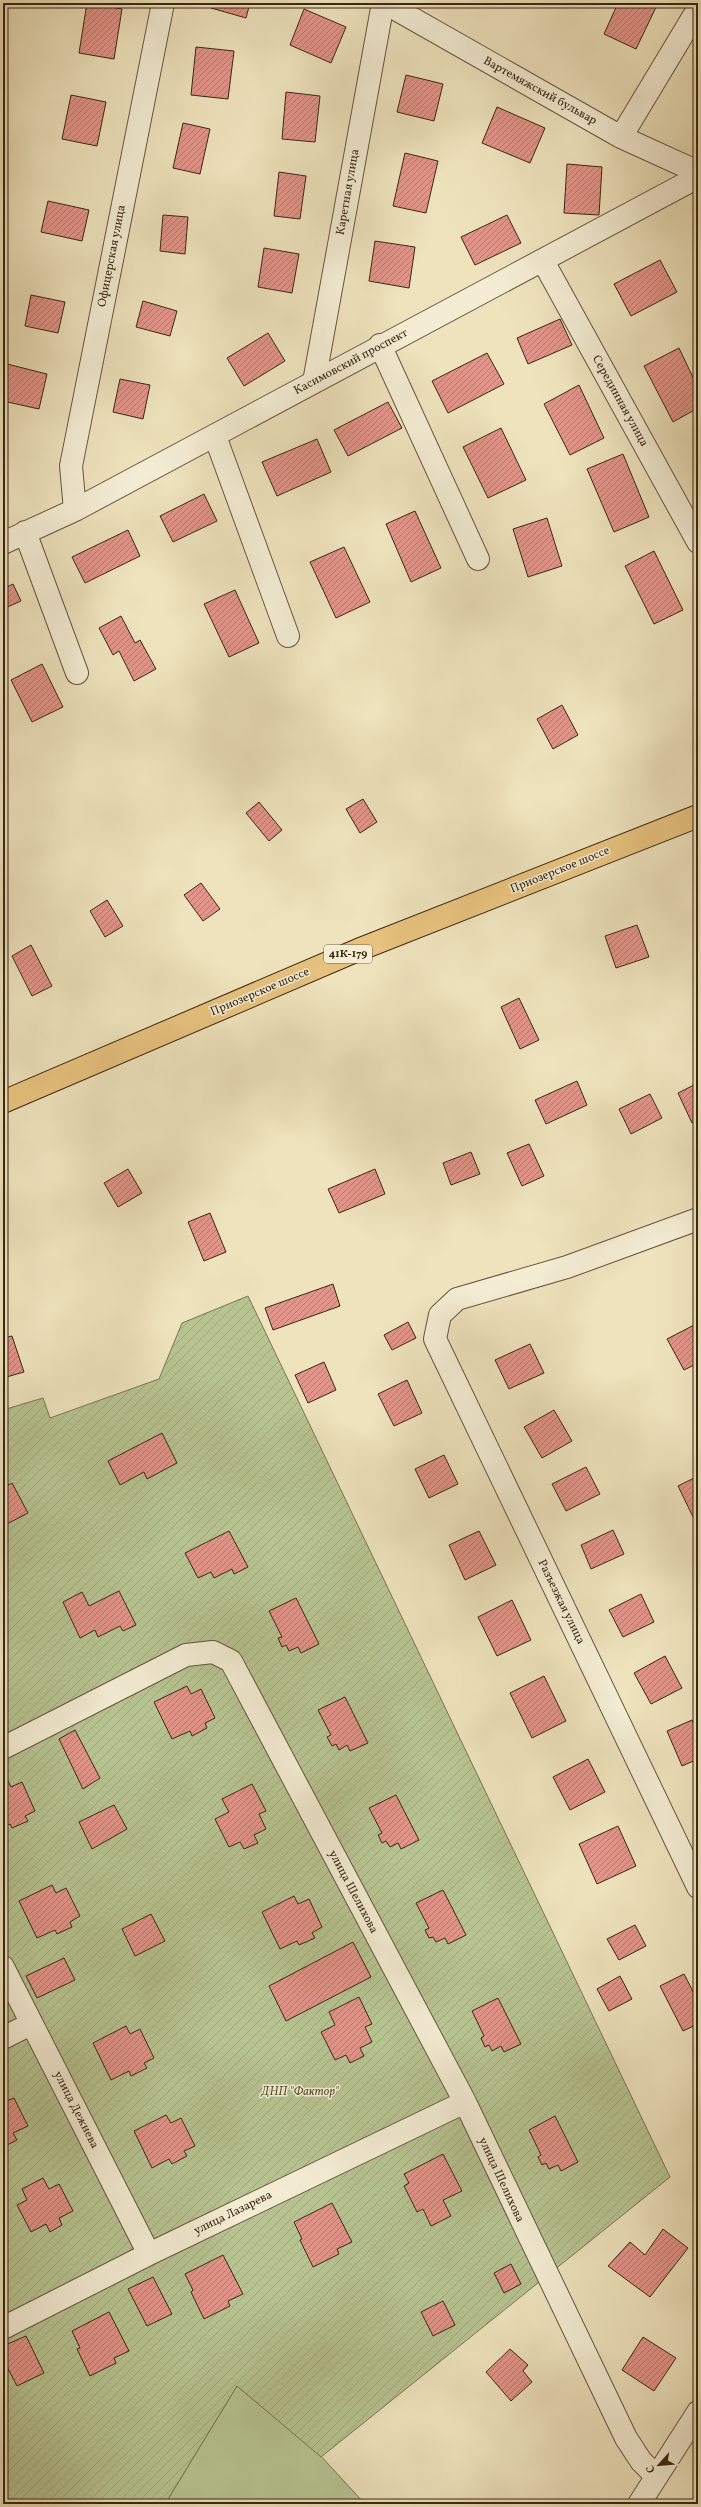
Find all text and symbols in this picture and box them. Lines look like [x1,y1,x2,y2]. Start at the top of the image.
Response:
street label: Вартемяжский бульвар [480,53,600,129]
street label: Каретная улица [333,148,363,236]
street label: Офицерская улица [94,203,130,309]
street label: Касимовский проспект [291,325,411,399]
street label: Серединная улица [588,352,652,450]
street label: Приозерское шоссе [508,843,612,897]
road number: 41К-179 [324,945,372,963]
street label: Приозерское шоссе [208,964,312,1020]
street label: Разъезжая улица [534,1557,588,1647]
street label: улица Шелихова [324,1848,382,1936]
street label: улица Дежнева [50,2069,102,2151]
park label: ДНП "Фактор" [260,2084,340,2100]
street label: улица Шелихова [474,2135,528,2225]
street label: улица Лазарева [191,2187,275,2239]
north arrow [639,2445,679,2485]
text: С [643,2462,660,2475]

